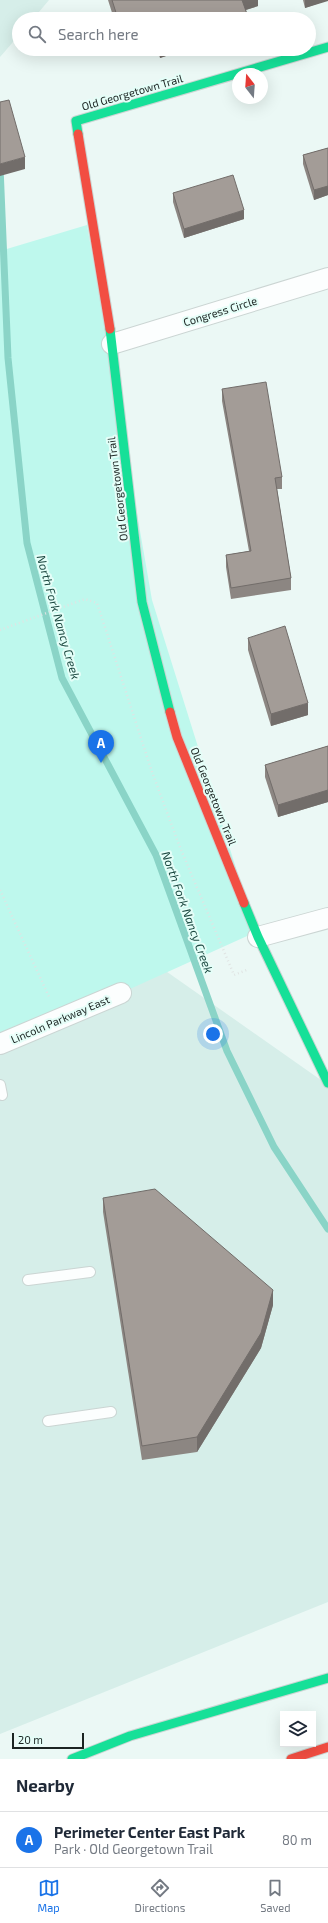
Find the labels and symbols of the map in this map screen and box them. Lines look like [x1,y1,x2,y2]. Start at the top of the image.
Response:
north arrow [232,68,268,104]
street label: Old Georgetown Trail [80,71,185,113]
street label: Congress Circle [181,294,259,328]
street label: Old Georgetown Trail [104,436,130,542]
water label: North Fork Nancy Creek [34,553,83,681]
pin: A [88,730,114,763]
street label: Old Georgetown Trail [188,745,240,848]
water label: North Fork Nancy Creek [158,849,217,975]
street label: Lincoln Parkway East [9,992,111,1046]
your location [203,1024,223,1044]
scale bar [12,1731,84,1750]

